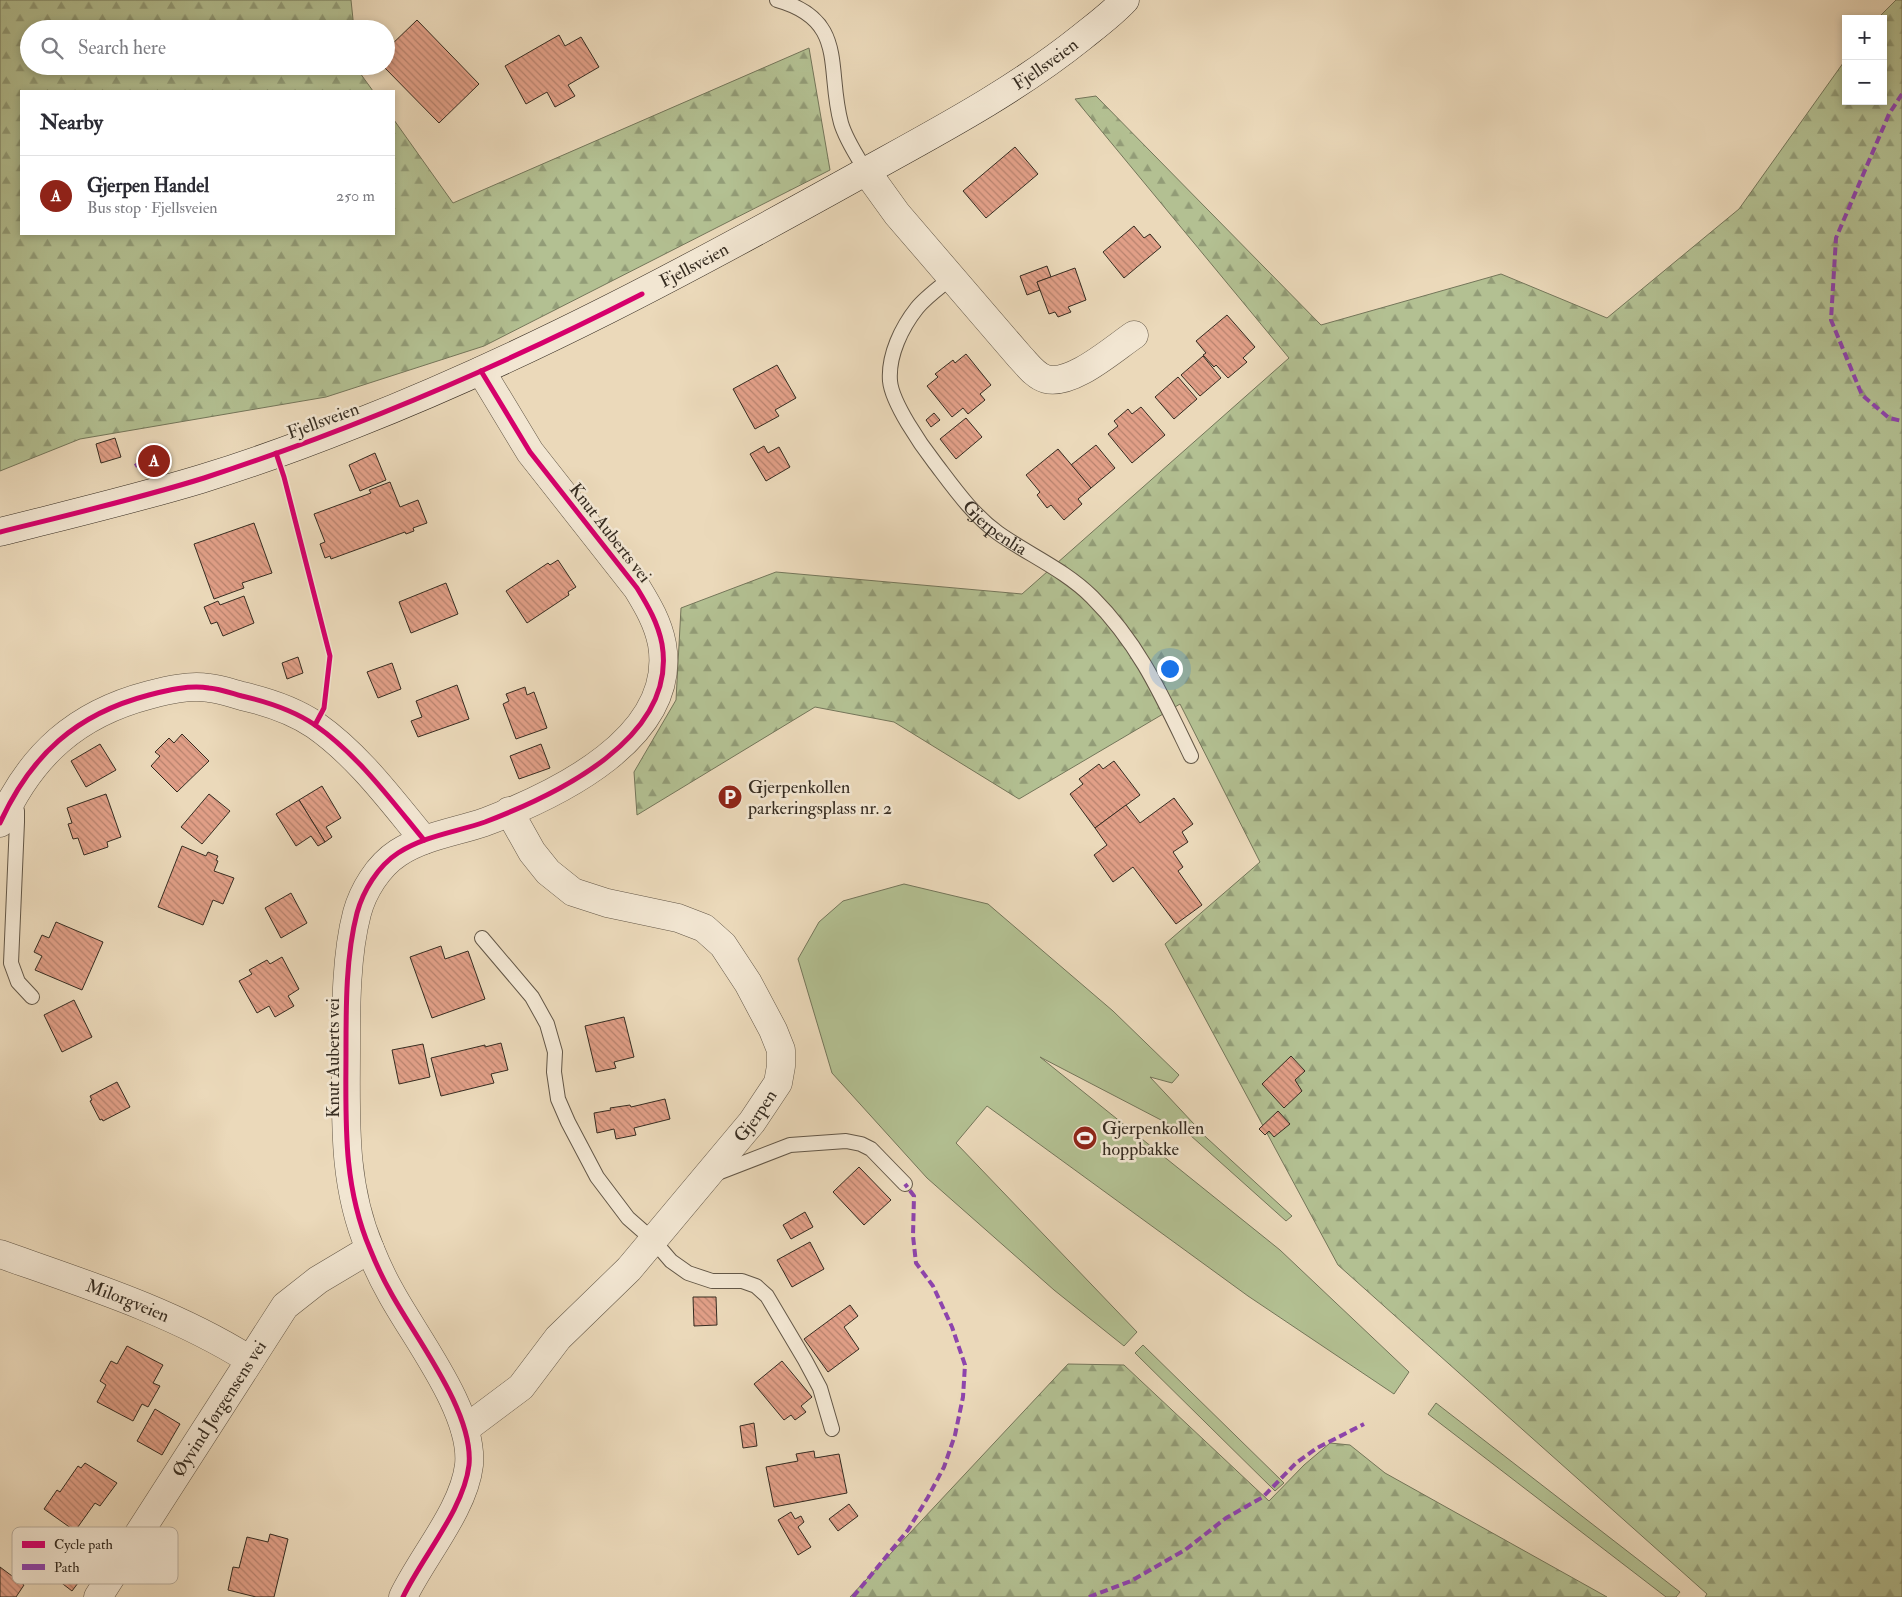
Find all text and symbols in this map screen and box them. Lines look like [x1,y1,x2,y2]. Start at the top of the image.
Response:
map controls [1842,15,1887,105]
button: + [1842,15,1887,60]
search box [20,20,395,75]
street label: Fjellsveien [1008,33,1083,95]
icon: search [38,34,66,62]
text: Search here [78,36,166,60]
button: − [1842,60,1887,105]
text: Nearby [40,109,103,136]
text: Gjerpen Handel [87,174,209,198]
text: A [51,186,61,206]
text: 250 m [336,186,375,206]
text: Bus stop · Fjellsveien [87,198,218,218]
street label: Fjellsveien [655,237,733,293]
street label: Fjellsveien [284,397,362,445]
pin: A [138,442,170,480]
street label: Knut Auberts vei [564,479,656,588]
street label: Gjerpenlia [958,495,1032,561]
your location [1157,656,1183,682]
place label: Gjerpenkollen parkeringsplass nr. 2 [747,776,892,820]
parking icon: Gjerpenkollen parkeringsplass nr. 2 [717,784,743,810]
street label: Knut Auberts vei [322,998,345,1118]
street label: Gjerpen [729,1085,782,1147]
place label: Gjerpenkollen hoppbakke [1102,1117,1204,1161]
sports icon: Gjerpenkollen hoppbakke [1072,1125,1098,1151]
street label: Milorgveien [83,1274,173,1328]
street label: Øyvind Jørgensens vei [167,1336,272,1481]
legend [12,1527,178,1584]
text: Cycle path [54,1536,114,1554]
text: Path [54,1559,80,1576]

